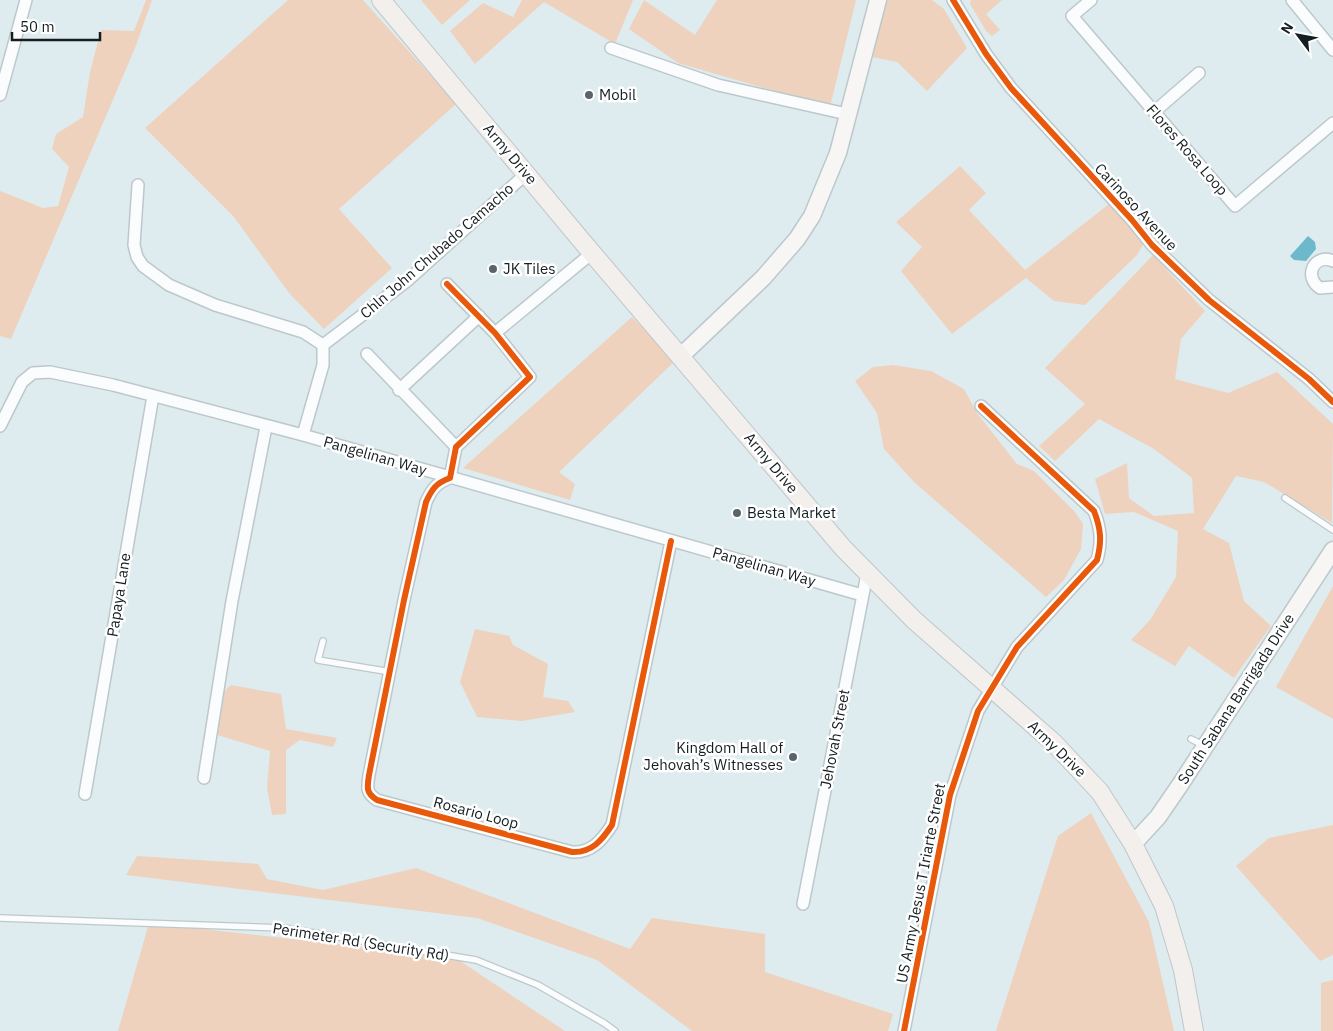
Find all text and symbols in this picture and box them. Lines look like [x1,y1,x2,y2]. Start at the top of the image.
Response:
scale bar [12,10,100,42]
north arrow [1273,10,1323,60]
text: 50 m [20,17,55,36]
text: N [1277,19,1297,37]
place label: Mobil [599,85,636,104]
marker: Mobil [583,89,595,101]
street label: Flores Rosa Loop [1143,100,1232,199]
street label: Army Drive [479,119,541,188]
street label: Carinoso Avenue [1091,159,1182,254]
street label: Chln John Chubado Camacho [356,179,517,322]
place label: JK Tiles [503,259,556,278]
marker: JK Tiles [487,263,499,275]
street label: Army Drive [740,428,802,497]
street label: Pangelinan Way [321,432,429,479]
place label: Besta Market [747,503,836,522]
marker: Besta Market [731,507,743,519]
street label: Pangelinan Way [710,543,818,590]
street label: Papaya Lane [102,552,135,638]
street label: South Sabana Barrigada Drive [1173,610,1298,788]
street label: Jehovah Street [816,687,853,790]
street label: Army Drive [1024,716,1091,781]
place label: Kingdom Hall of Jehovah’s Witnesses [643,738,783,774]
marker: Kingdom Hall of Jehovah’s Witnesses [787,751,799,763]
street label: US Army Jesus T Iriarte Street [892,781,949,984]
street label: Rosario Loop [432,792,521,833]
street label: Perimeter Rd (Security Rd) [271,918,451,965]

